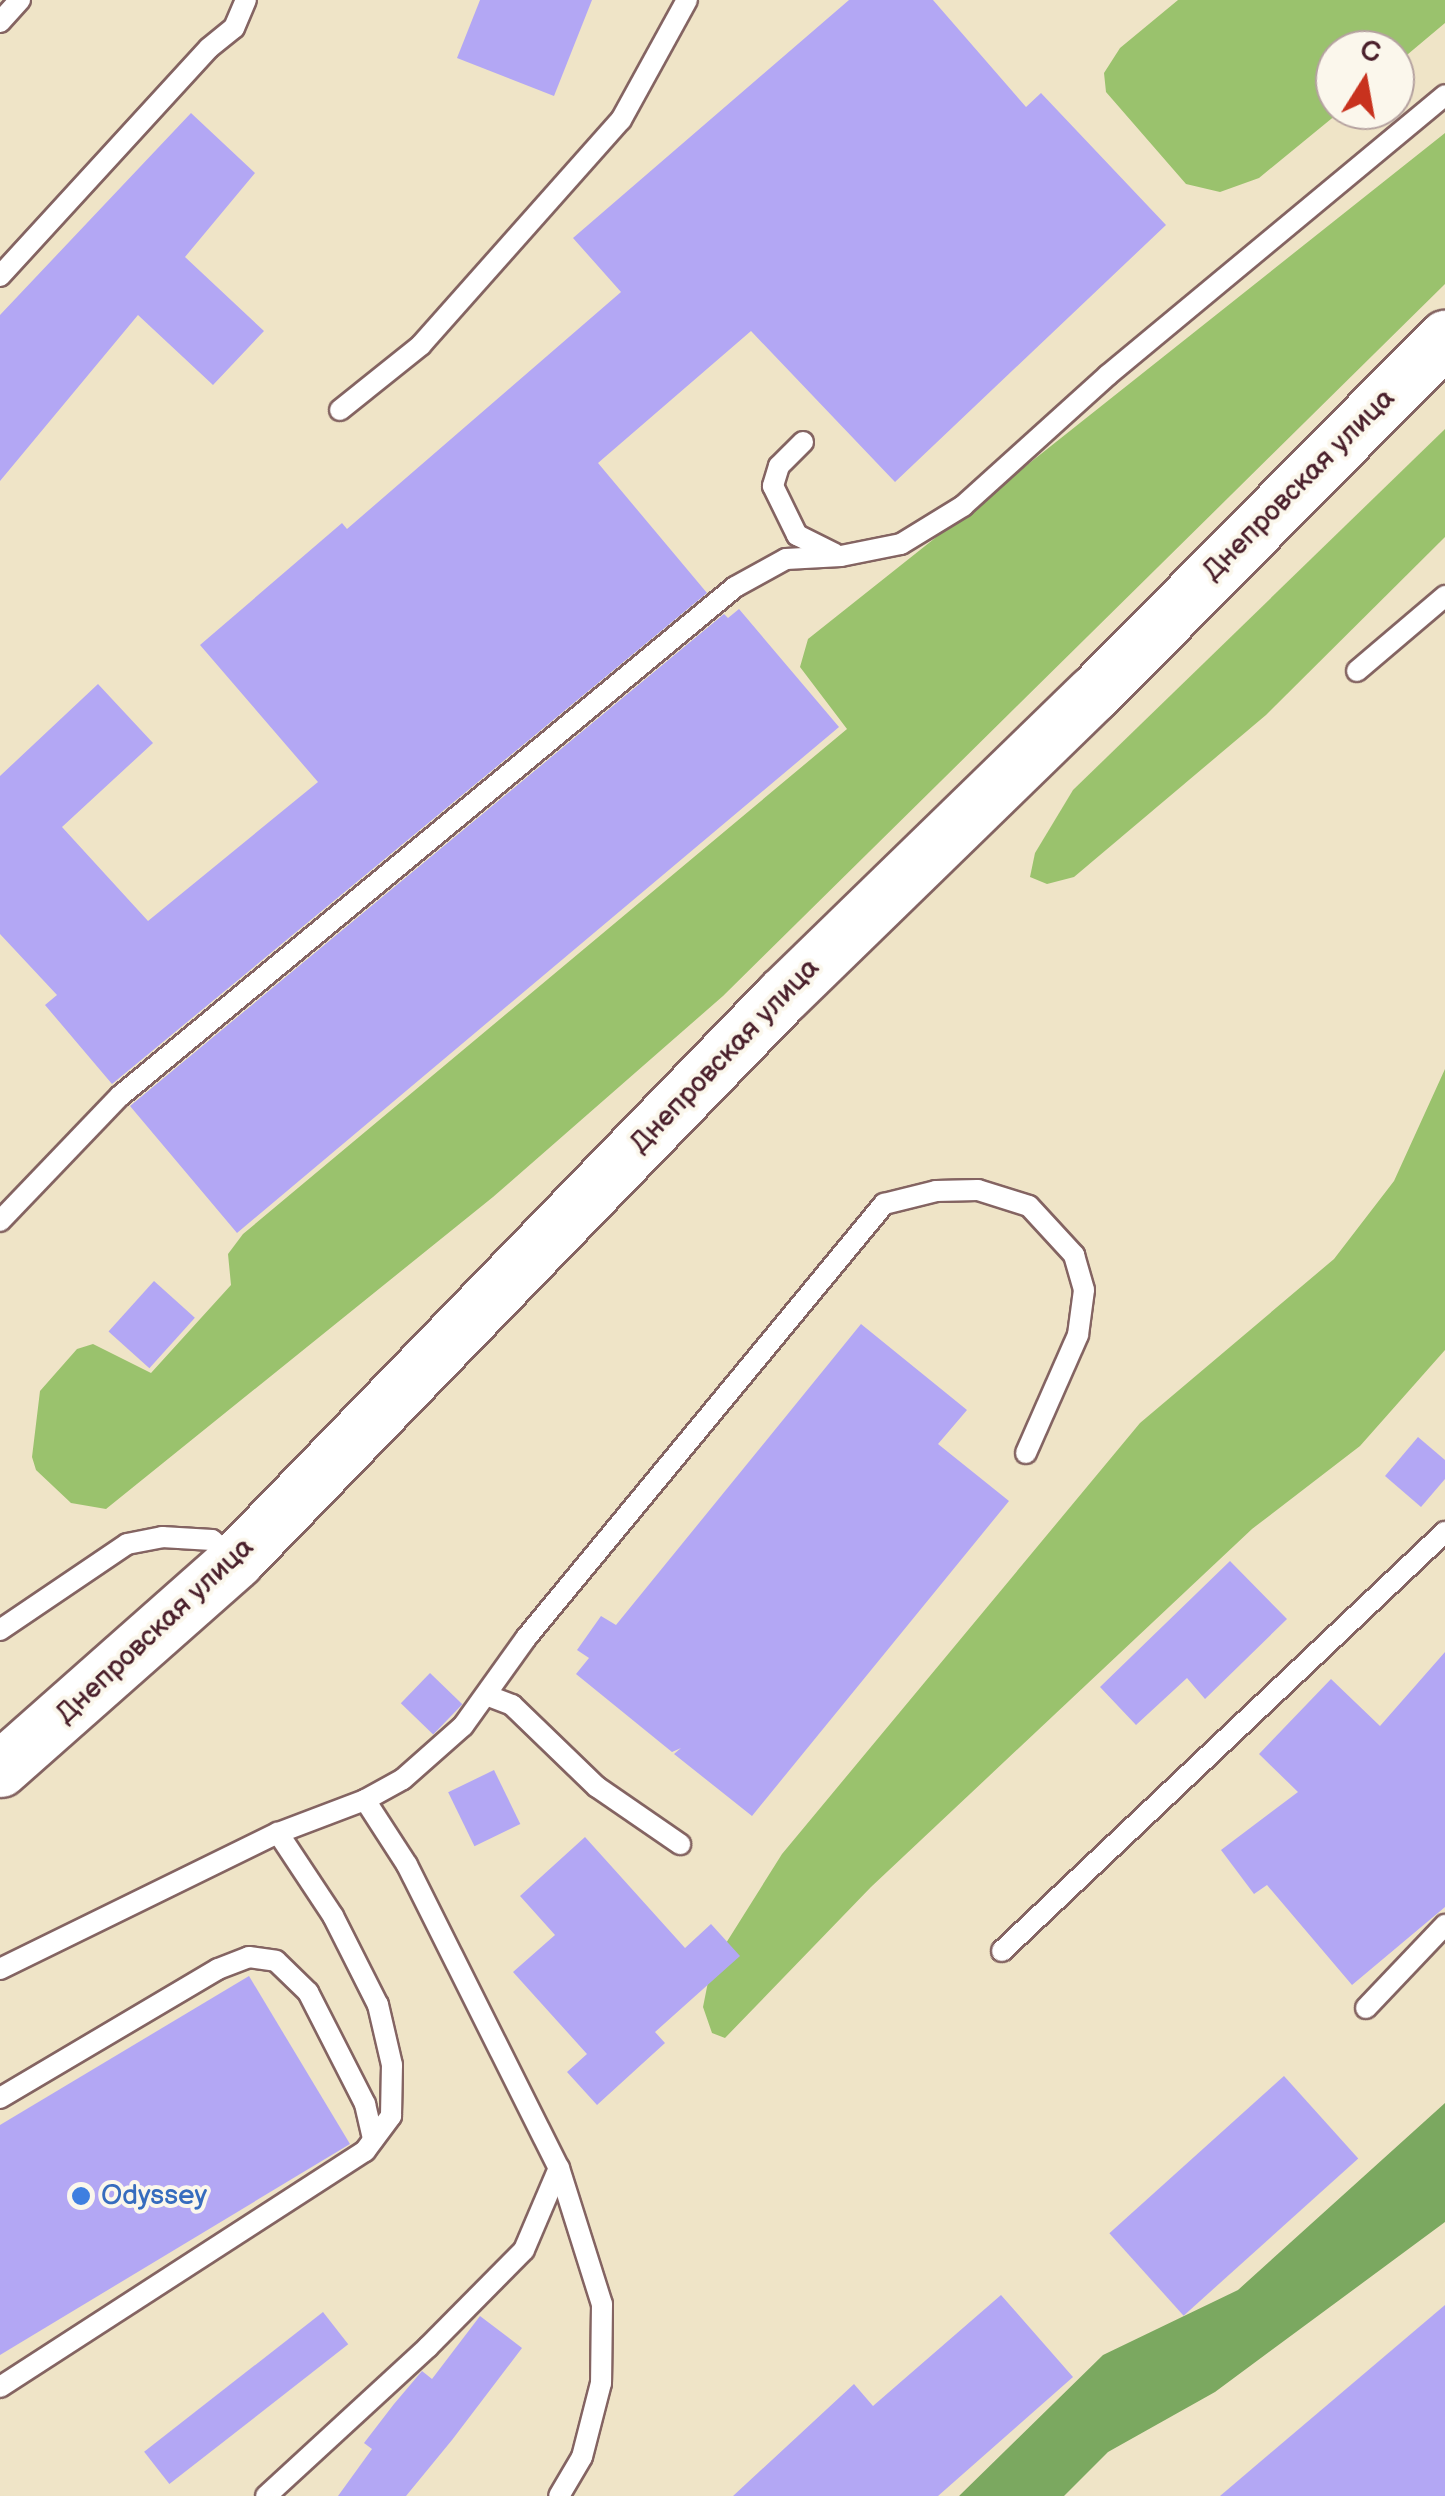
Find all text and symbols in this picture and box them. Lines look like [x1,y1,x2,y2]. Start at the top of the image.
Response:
north arrow [1315,30,1415,130]
text: С [1358,34,1383,70]
street label: Днепровская улица [1196,382,1402,588]
street label: Днепровская улица [623,952,827,1160]
street label: Днепровская улица [49,1531,261,1731]
place label: Odyssey [101,2179,207,2213]
marker: Odyssey [70,2185,92,2207]

